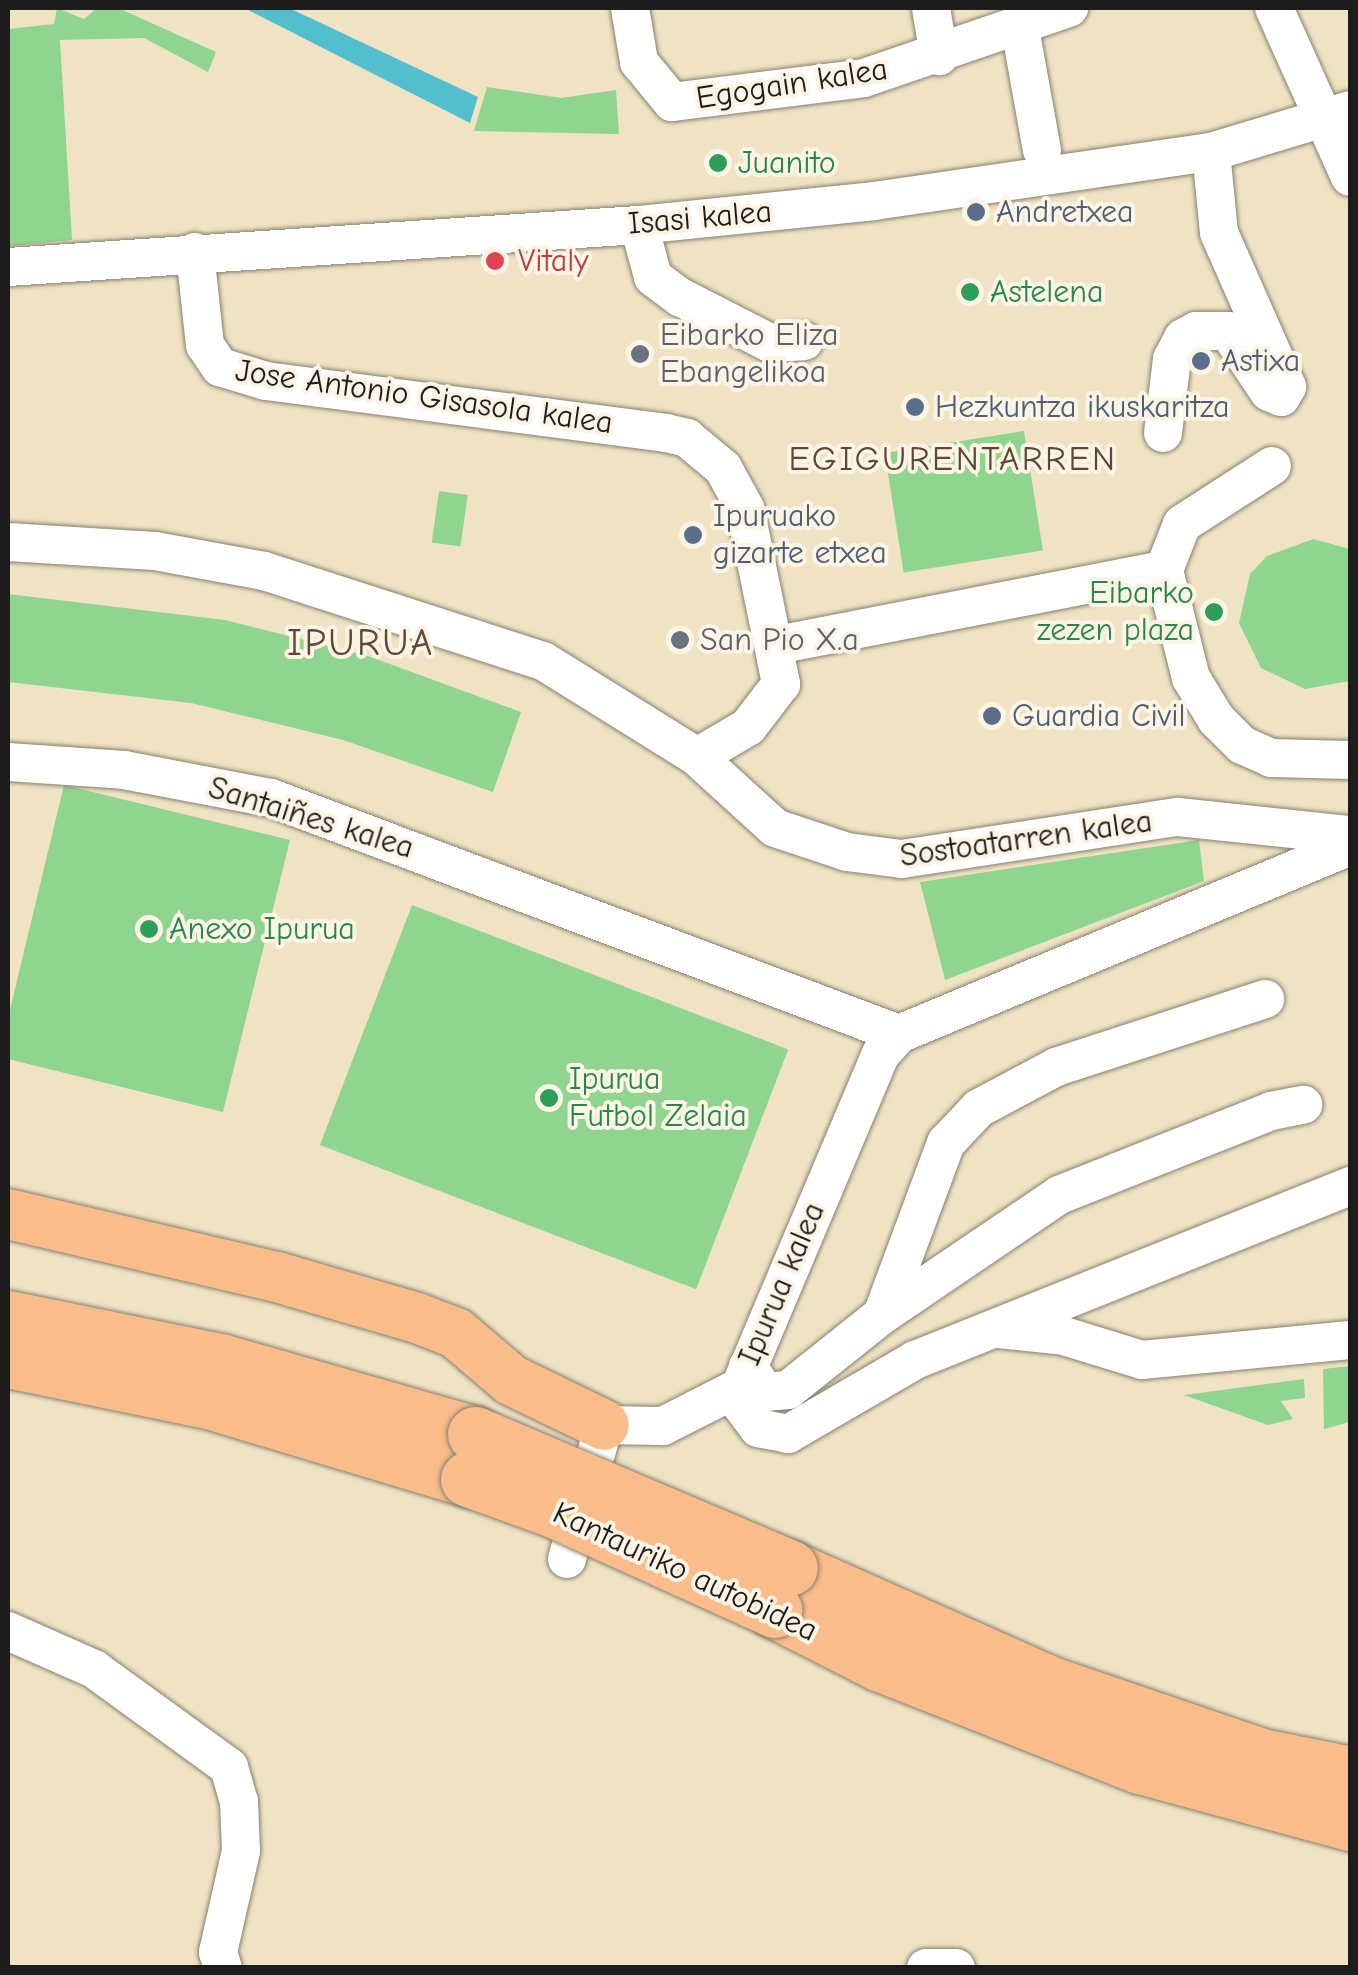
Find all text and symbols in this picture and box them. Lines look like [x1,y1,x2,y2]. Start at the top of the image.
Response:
street label: Egogain kalea [694,50,890,118]
place label: Juanito [738,144,836,182]
marker: Juanito [707,152,729,174]
street label: Isasi kalea [626,193,774,243]
place label: Andretxea [996,193,1134,231]
marker: Andretxea [965,201,987,223]
place label: Vitaly [518,242,588,280]
marker: Vitaly [482,248,508,274]
place label: Astelena [990,273,1103,311]
marker: Astelena [959,281,981,303]
place label: Eibarko Eliza Ebangelikoa [660,317,839,392]
place label: Astixa [1221,342,1300,380]
marker: Eibarko Eliza Ebangelikoa [629,343,651,365]
marker: Astixa [1190,350,1212,372]
street label: Jose Antonio Gisasola kalea [233,352,615,442]
place label: Hezkuntza ikuskaritza [935,388,1230,426]
marker: Hezkuntza ikuskaritza [904,396,926,418]
district label: EGIGURENTARREN [788,438,1118,480]
place label: Ipuruako gizarte etxea [713,498,887,573]
marker: Ipuruako gizarte etxea [682,524,704,546]
place label: Eibarko zezen plaza [1037,575,1194,650]
marker: Eibarko zezen plaza [1203,601,1225,623]
district label: IPURUA [287,621,435,667]
place label: San Pio X.a [700,621,859,659]
marker: San Pio X.a [669,629,691,651]
place label: Guardia Civil [1012,697,1186,735]
marker: Guardia Civil [981,705,1003,727]
street label: Santaiñes kalea [204,769,418,867]
street label: Sostoatarren kalea [897,802,1155,876]
place label: Anexo Ipurua [169,910,355,948]
marker: Anexo Ipurua [138,918,160,940]
place label: Ipurua Futbol Zelaia [569,1061,747,1136]
marker: Ipurua Futbol Zelaia [538,1087,560,1109]
street label: Ipurua kalea [731,1197,833,1371]
street label: Kantauriko autobidea [547,1494,823,1650]

